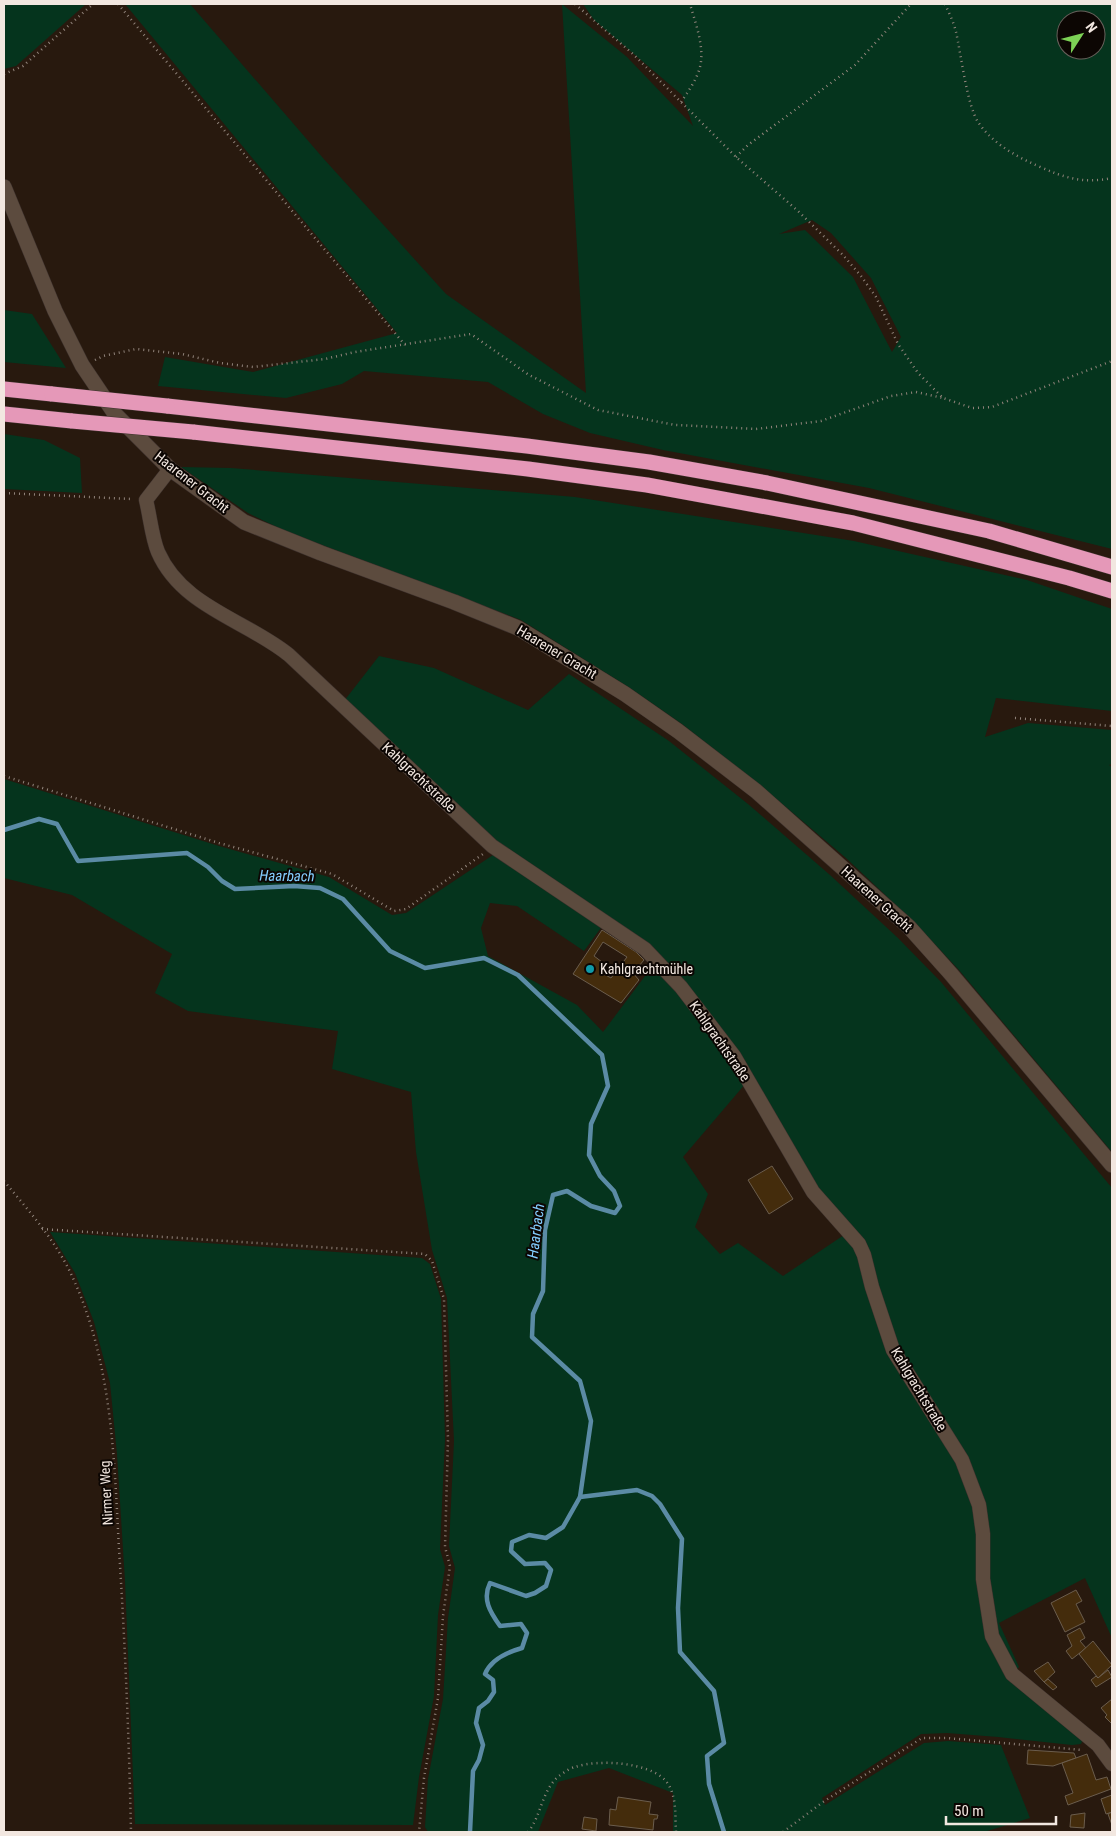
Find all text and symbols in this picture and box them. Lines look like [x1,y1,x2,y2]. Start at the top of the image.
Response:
north arrow [1056,10,1106,60]
text: N [1083,19,1101,36]
street label: Haarener Gracht [152,448,232,516]
street label: Haarener Gracht [514,622,600,682]
street label: Kahlgrachtstraße [379,739,459,815]
street label: Haarener Gracht [838,863,916,935]
water label: Haarbach [259,867,315,885]
place label: Kahlgrachtmühle [600,961,694,977]
marker: Kahlgrachtmühle [584,963,596,975]
street label: Kahlgrachtstraße [686,998,754,1085]
water label: Haarbach [524,1202,548,1260]
street label: Kahlgrachtstraße [888,1344,950,1434]
street label: Nirmer Weg [96,1460,116,1526]
scale bar [946,1794,1056,1826]
text: 50 m [954,1802,984,1820]

